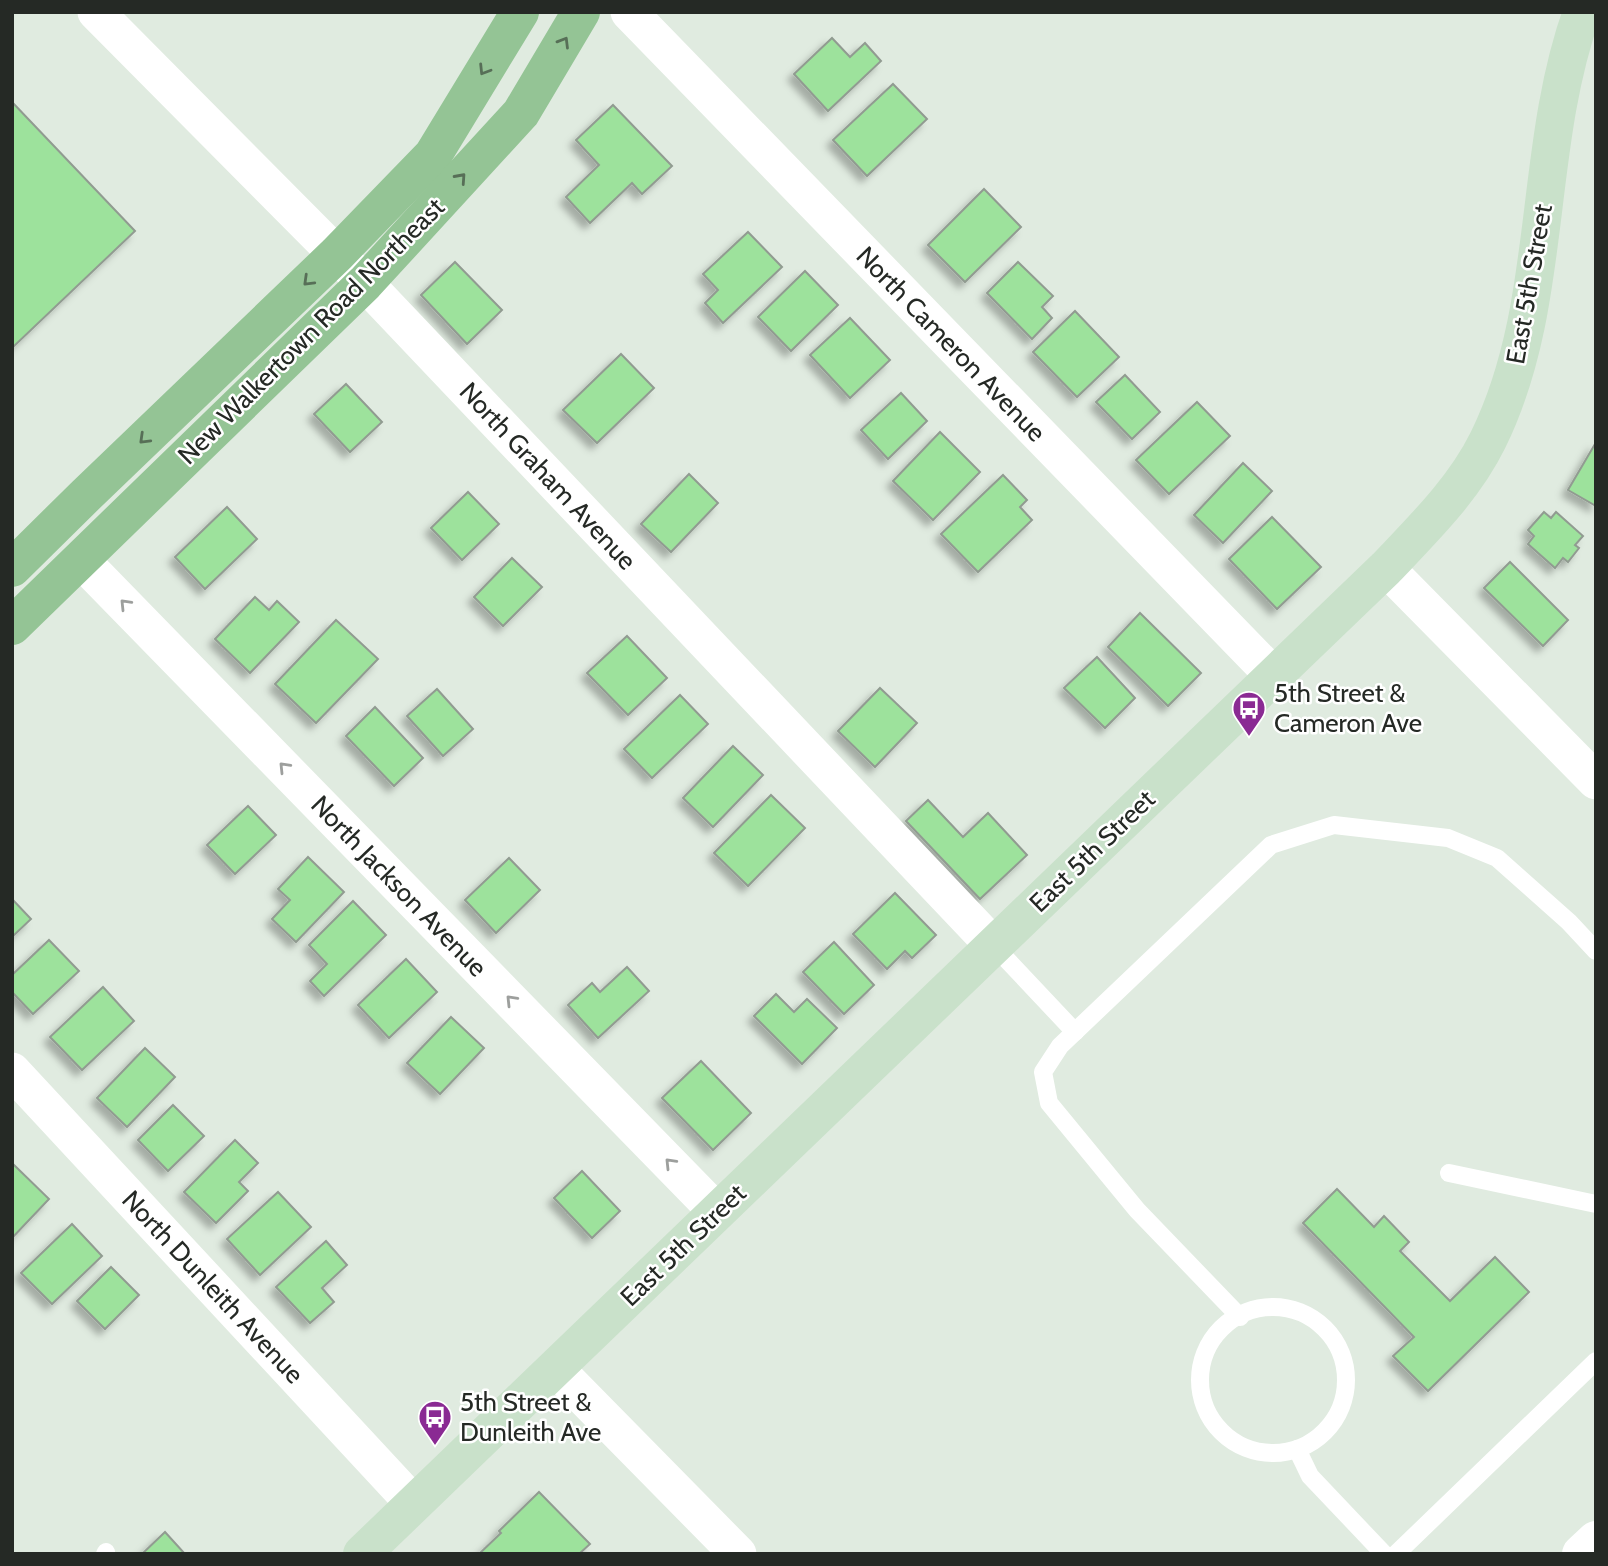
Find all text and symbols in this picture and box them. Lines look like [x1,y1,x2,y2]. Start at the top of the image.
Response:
one-way arrow [555,36,568,49]
one-way arrow [480,63,493,76]
one-way arrow [453,173,465,186]
street label: New Walkertown Road Northeast [171,191,451,471]
street label: East 5th Street [1499,201,1559,366]
street label: North Cameron Avenue [850,240,1052,448]
one-way arrow [303,273,316,286]
street label: North Graham Avenue [453,376,643,576]
one-way arrow [139,431,152,443]
one-way arrow [120,600,133,613]
place label: 5th Street & Cameron Ave [1274,677,1422,739]
bus stop icon: 5th Street & Cameron Ave [1230,689,1268,738]
one-way arrow [279,763,292,776]
street label: East 5th Street [1023,783,1161,919]
street label: North Jackson Avenue [304,789,494,983]
one-way arrow [506,996,519,1009]
one-way arrow [665,1159,678,1172]
street label: East 5th Street [614,1177,752,1313]
street label: North Dunleith Avenue [115,1184,311,1390]
place label: 5th Street & Dunleith Ave [460,1386,601,1448]
bus stop icon: 5th Street & Dunleith Ave [416,1398,454,1447]

